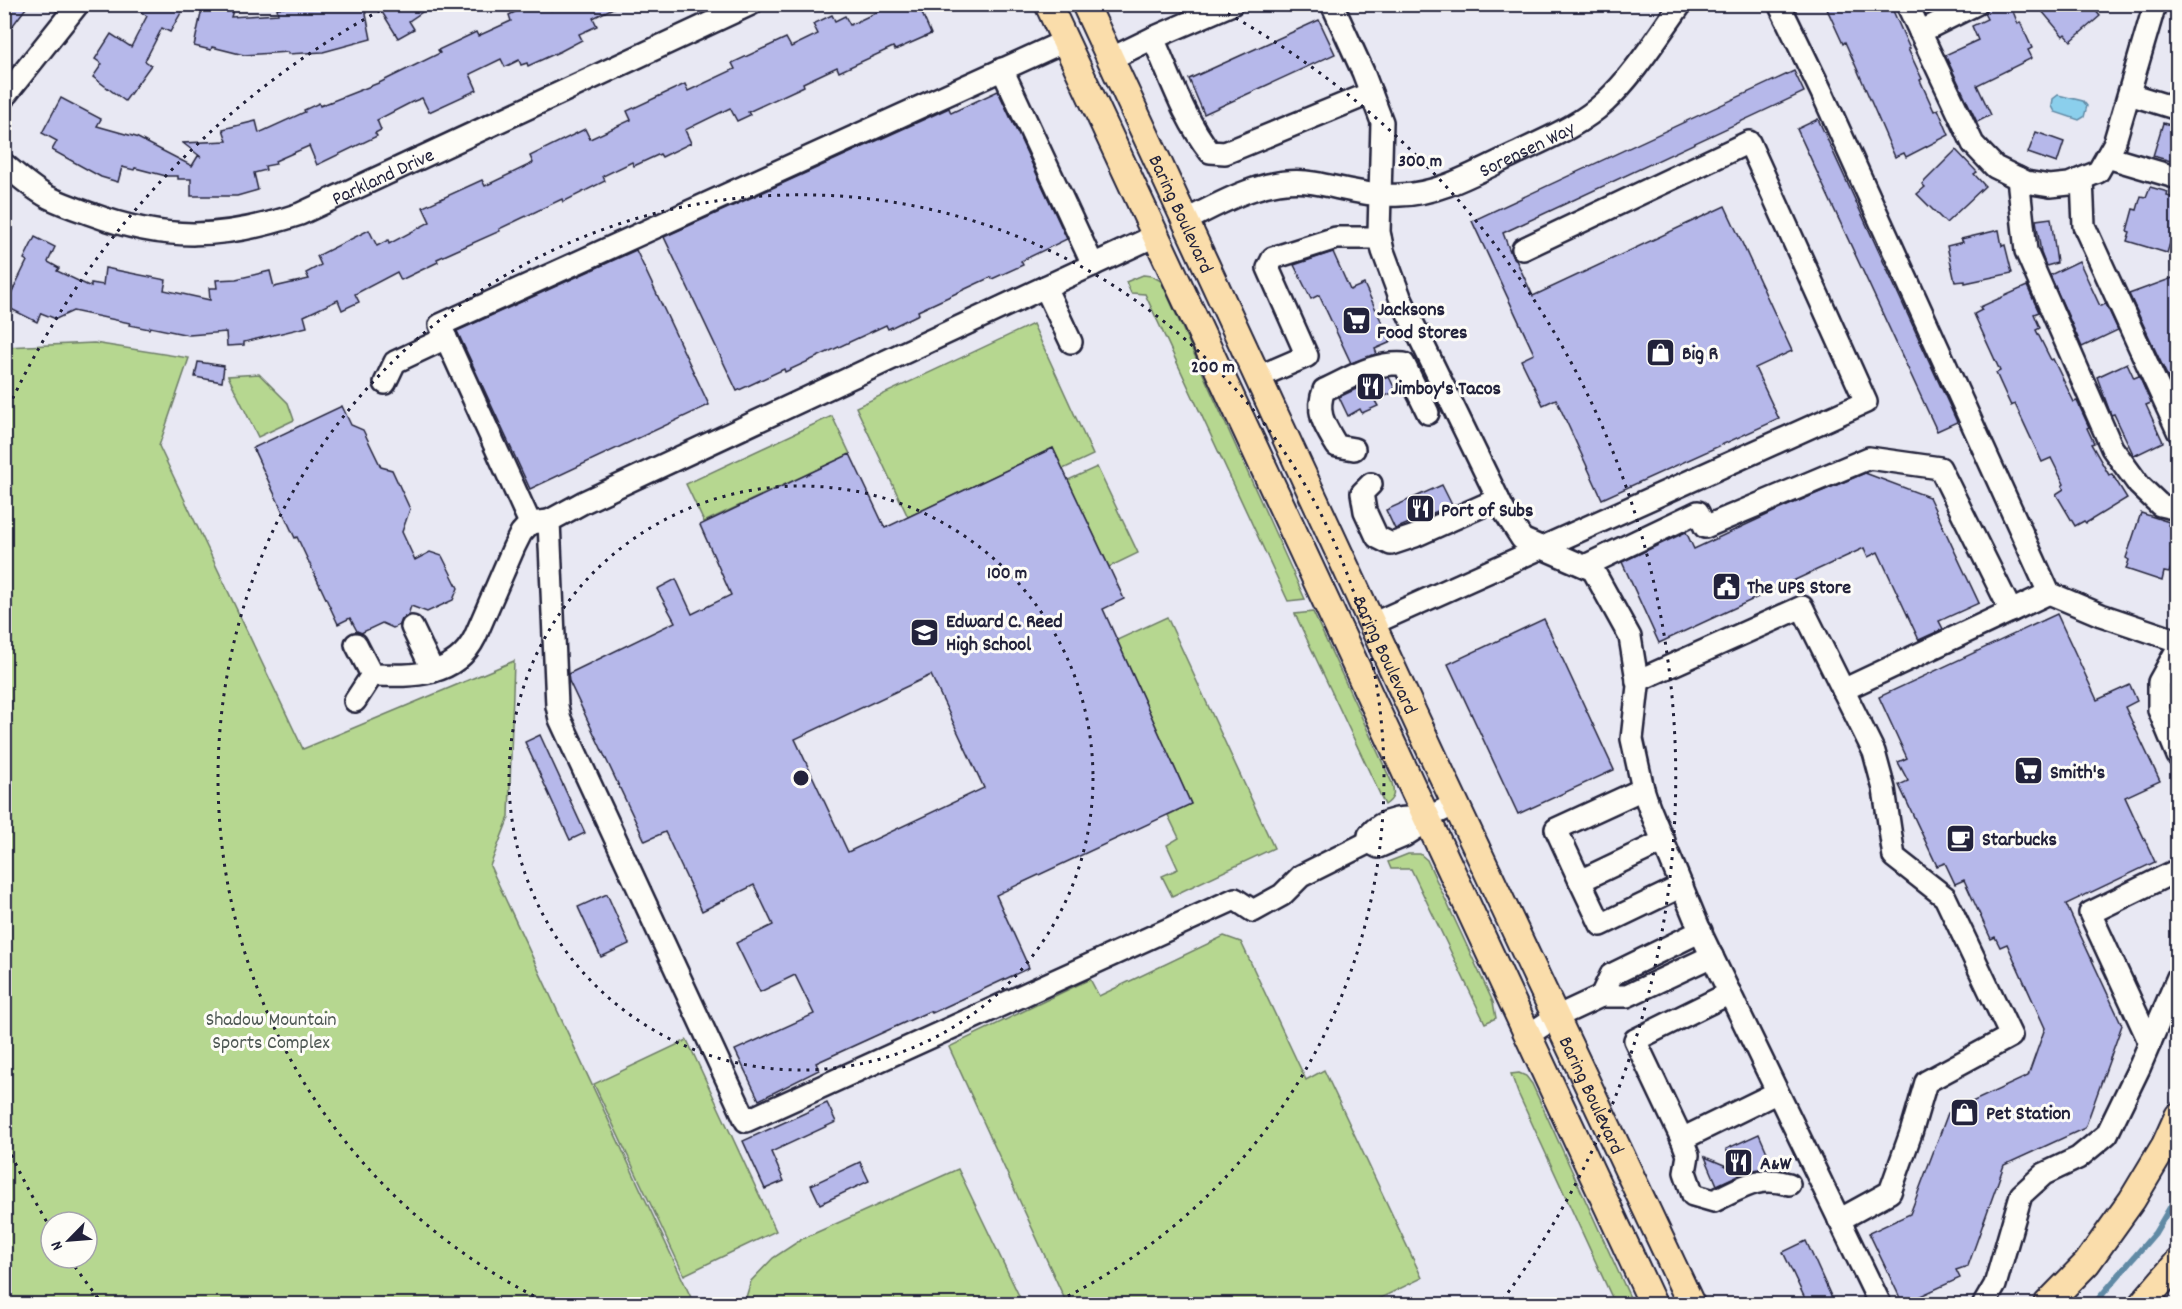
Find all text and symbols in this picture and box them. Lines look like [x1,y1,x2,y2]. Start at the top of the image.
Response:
street label: Sorensen Way [1475,115,1582,186]
street label: Parkland Drive [328,142,440,214]
text: 300 m [1398,150,1442,175]
street label: Baring Boulevard [1140,151,1219,279]
place label: Jacksons Food Stores [1377,297,1467,348]
supermarket icon: Jacksons Food Stores [1340,304,1372,336]
shop icon: Big R [1645,336,1677,368]
place label: Big R [1682,341,1718,369]
text: 200 m [1191,356,1235,381]
restaurant icon: Jimboy's Tacos [1354,371,1386,403]
place label: Jimboy's Tacos [1391,376,1501,404]
restaurant icon: Port of Subs [1404,493,1436,525]
place label: Port of Subs [1441,498,1533,526]
text: 100 m [987,562,1027,587]
public building icon: The UPS Store [1710,570,1742,602]
place label: The UPS Store [1747,575,1851,603]
street label: Baring Boulevard [1344,592,1423,720]
place label: Edward C. Reed High School [946,609,1063,660]
school or university icon: Edward C. Reed High School [909,616,941,648]
supermarket icon: Smith's [2013,755,2045,787]
place label: Smith's [2050,760,2105,788]
centre of rings [791,768,811,788]
cafe icon: Starbucks [1945,822,1977,854]
place label: Starbucks [1982,827,2057,855]
park label: Shadow Mountain Sports Complex [205,1007,337,1058]
street label: Baring Boulevard [1550,1032,1630,1160]
shop icon: Pet Station [1949,1096,1981,1128]
place label: Pet Station [1986,1101,2071,1129]
restaurant icon: A&W [1723,1146,1755,1178]
place label: A&W [1760,1151,1792,1179]
north arrow [39,1210,99,1270]
text: N [46,1237,70,1254]

